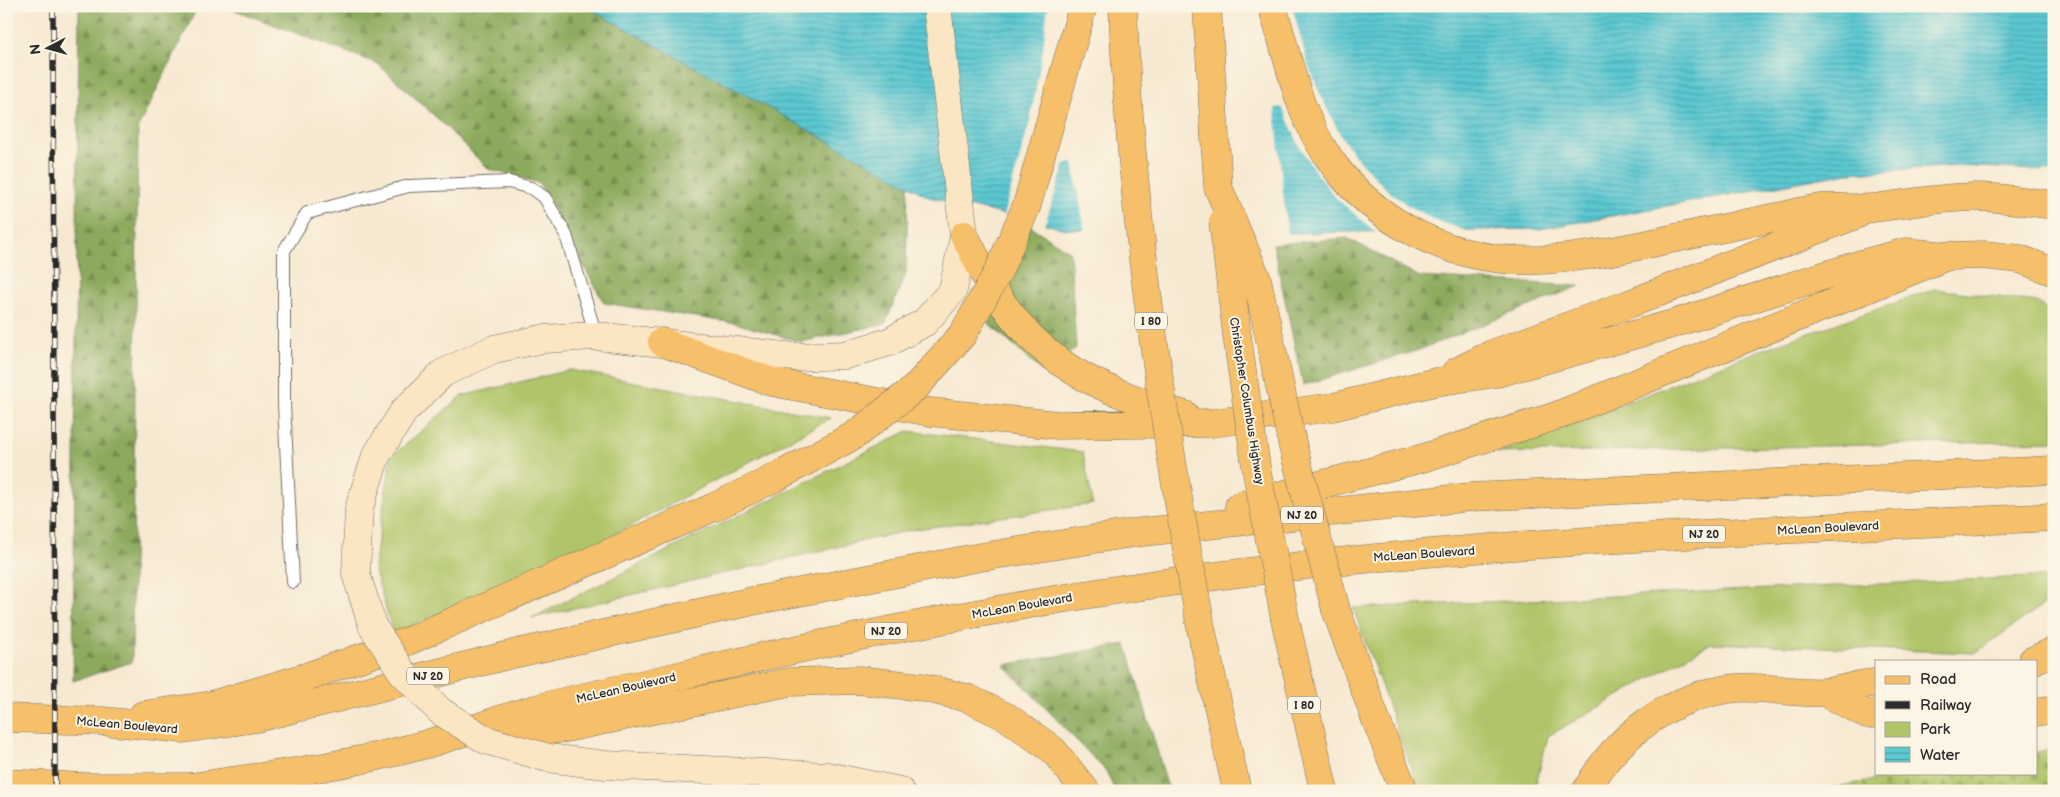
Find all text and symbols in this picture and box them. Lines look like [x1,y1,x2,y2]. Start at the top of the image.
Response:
north arrow [22,22,72,72]
text: N [27,43,45,55]
road number: I 80 [1135,312,1167,330]
street label: Christopher Columbus Highway [1226,316,1267,486]
road number: NJ 20 [1281,506,1323,524]
street label: McLean Boulevard [1777,518,1879,539]
road number: NJ 20 [1683,526,1725,542]
street label: McLean Boulevard [1373,543,1475,566]
street label: McLean Boulevard [971,590,1074,623]
road number: NJ 20 [865,622,907,640]
legend [1875,660,2038,774]
road number: NJ 20 [407,668,449,684]
street label: McLean Boulevard [575,670,678,707]
text: Road [1920,670,1956,689]
road number: I 80 [1288,696,1320,714]
text: Railway [1920,696,1971,715]
street label: McLean Boulevard [76,714,178,737]
text: Park [1920,720,1951,739]
text: Water [1920,746,1960,765]

